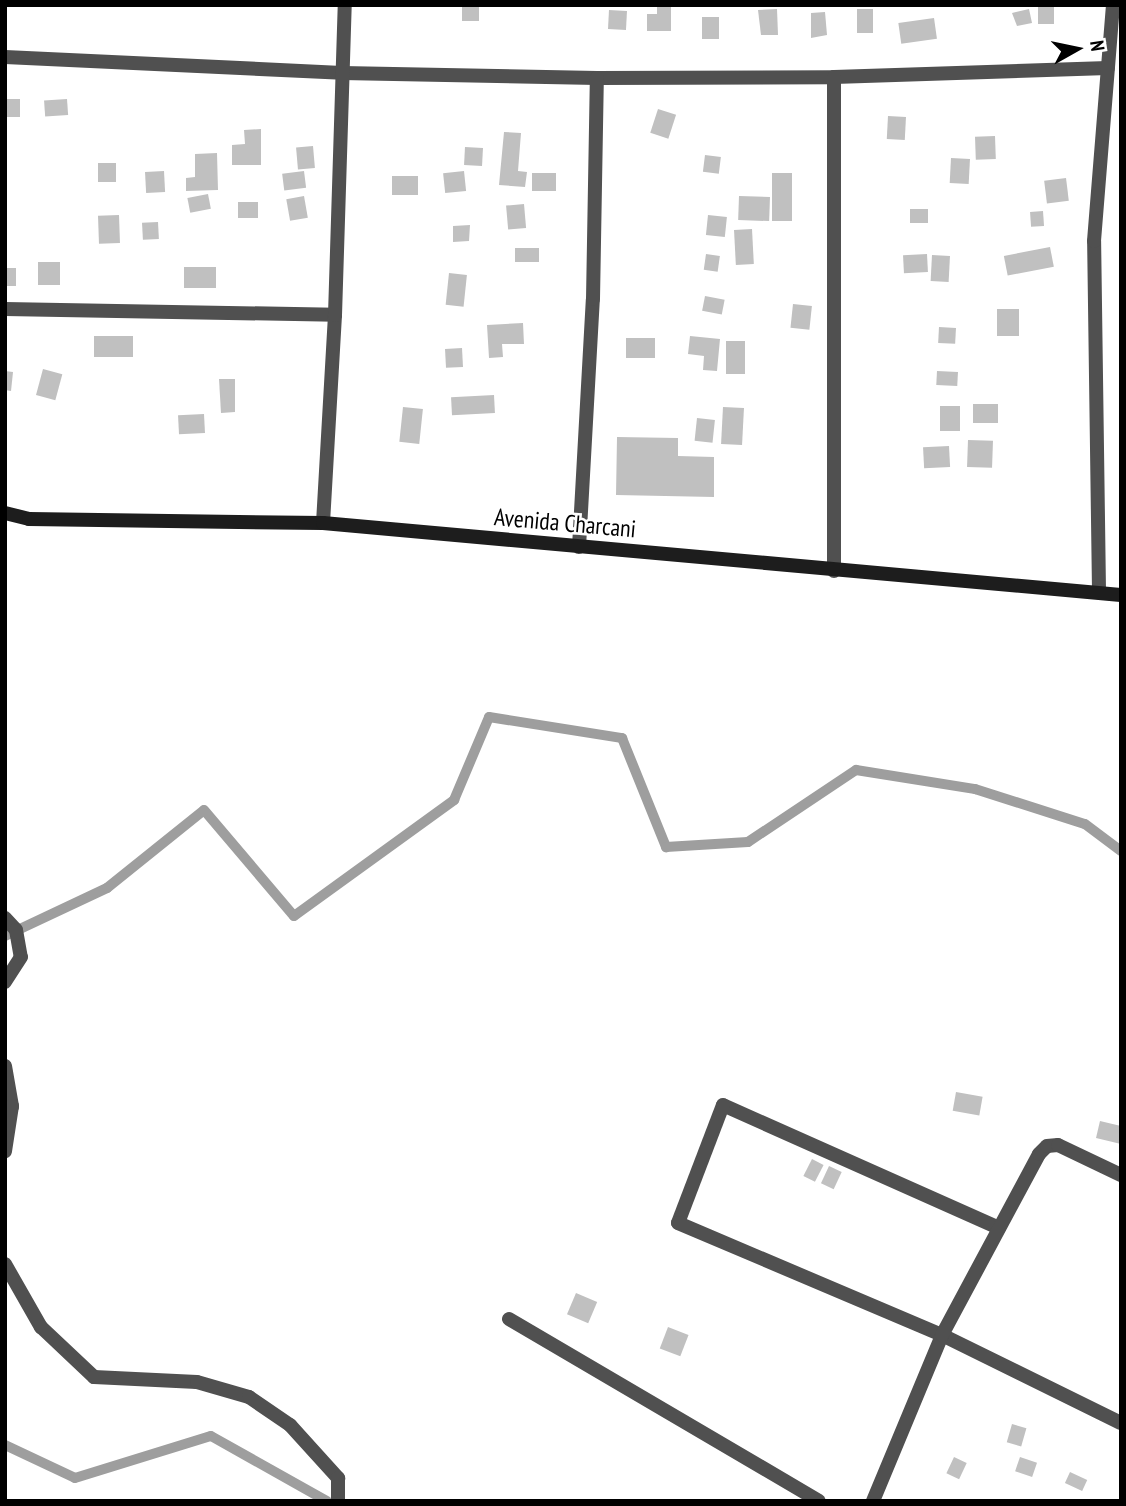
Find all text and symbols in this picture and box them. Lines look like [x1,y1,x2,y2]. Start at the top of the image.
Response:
north arrow [1042,14,1112,84]
text: N [1085,39,1110,53]
street label: Avenida Charcani [493,502,637,544]

